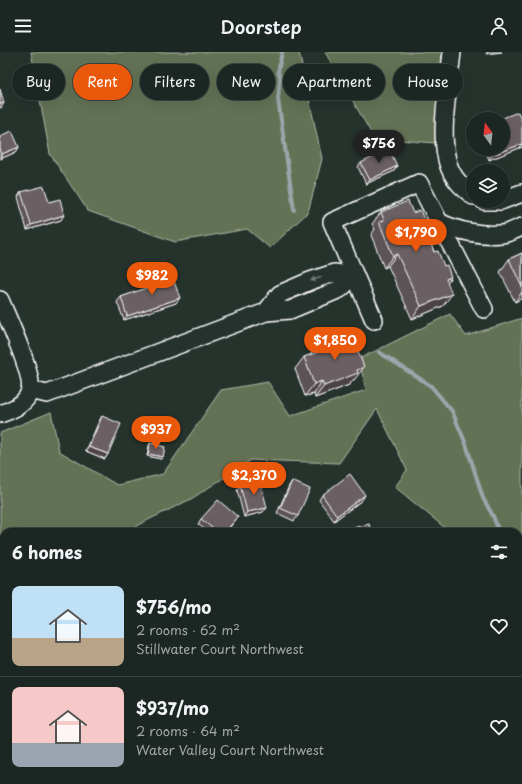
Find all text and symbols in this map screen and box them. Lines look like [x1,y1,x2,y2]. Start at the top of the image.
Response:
text: Doorstep [220,13,302,40]
icon: menu [12,15,34,37]
icon: person [488,15,510,37]
chip: Buy [12,64,65,100]
chip: Rent [73,64,132,100]
chip: Filters [140,64,209,100]
chip: New [217,64,275,100]
chip: Apartment [283,64,385,100]
chip: House [393,64,463,100]
north arrow [466,112,510,156]
map controls [466,112,510,208]
pin: $756 [355,130,403,164]
text: $756 [363,133,395,152]
button: layers [466,164,510,208]
pin: $1,790 [383,219,449,253]
text: $1,790 [395,222,437,241]
pin: $982 [128,262,176,296]
text: $982 [136,265,168,284]
one-way arrow [310,277,322,283]
pin: $1,850 [302,327,368,361]
text: $1,850 [313,330,357,349]
pin: $937 [132,416,180,450]
text: $937 [140,419,172,438]
pin: $2,370 [221,462,287,496]
text: $2,370 [231,465,277,484]
text: 6 homes [12,539,82,565]
icon: filters [488,541,510,563]
text: $756/mo [136,594,211,620]
icon: home [44,602,92,650]
icon: heart [488,615,510,637]
text: 2 rooms · 62 m² [136,620,240,639]
text: Stillwater Court Northwest [136,639,304,658]
text: $937/mo [136,695,209,721]
icon: home [44,703,92,751]
icon: heart [488,716,510,738]
text: 2 rooms · 64 m² [136,721,240,740]
text: Water Valley Court Northwest [136,740,324,759]

